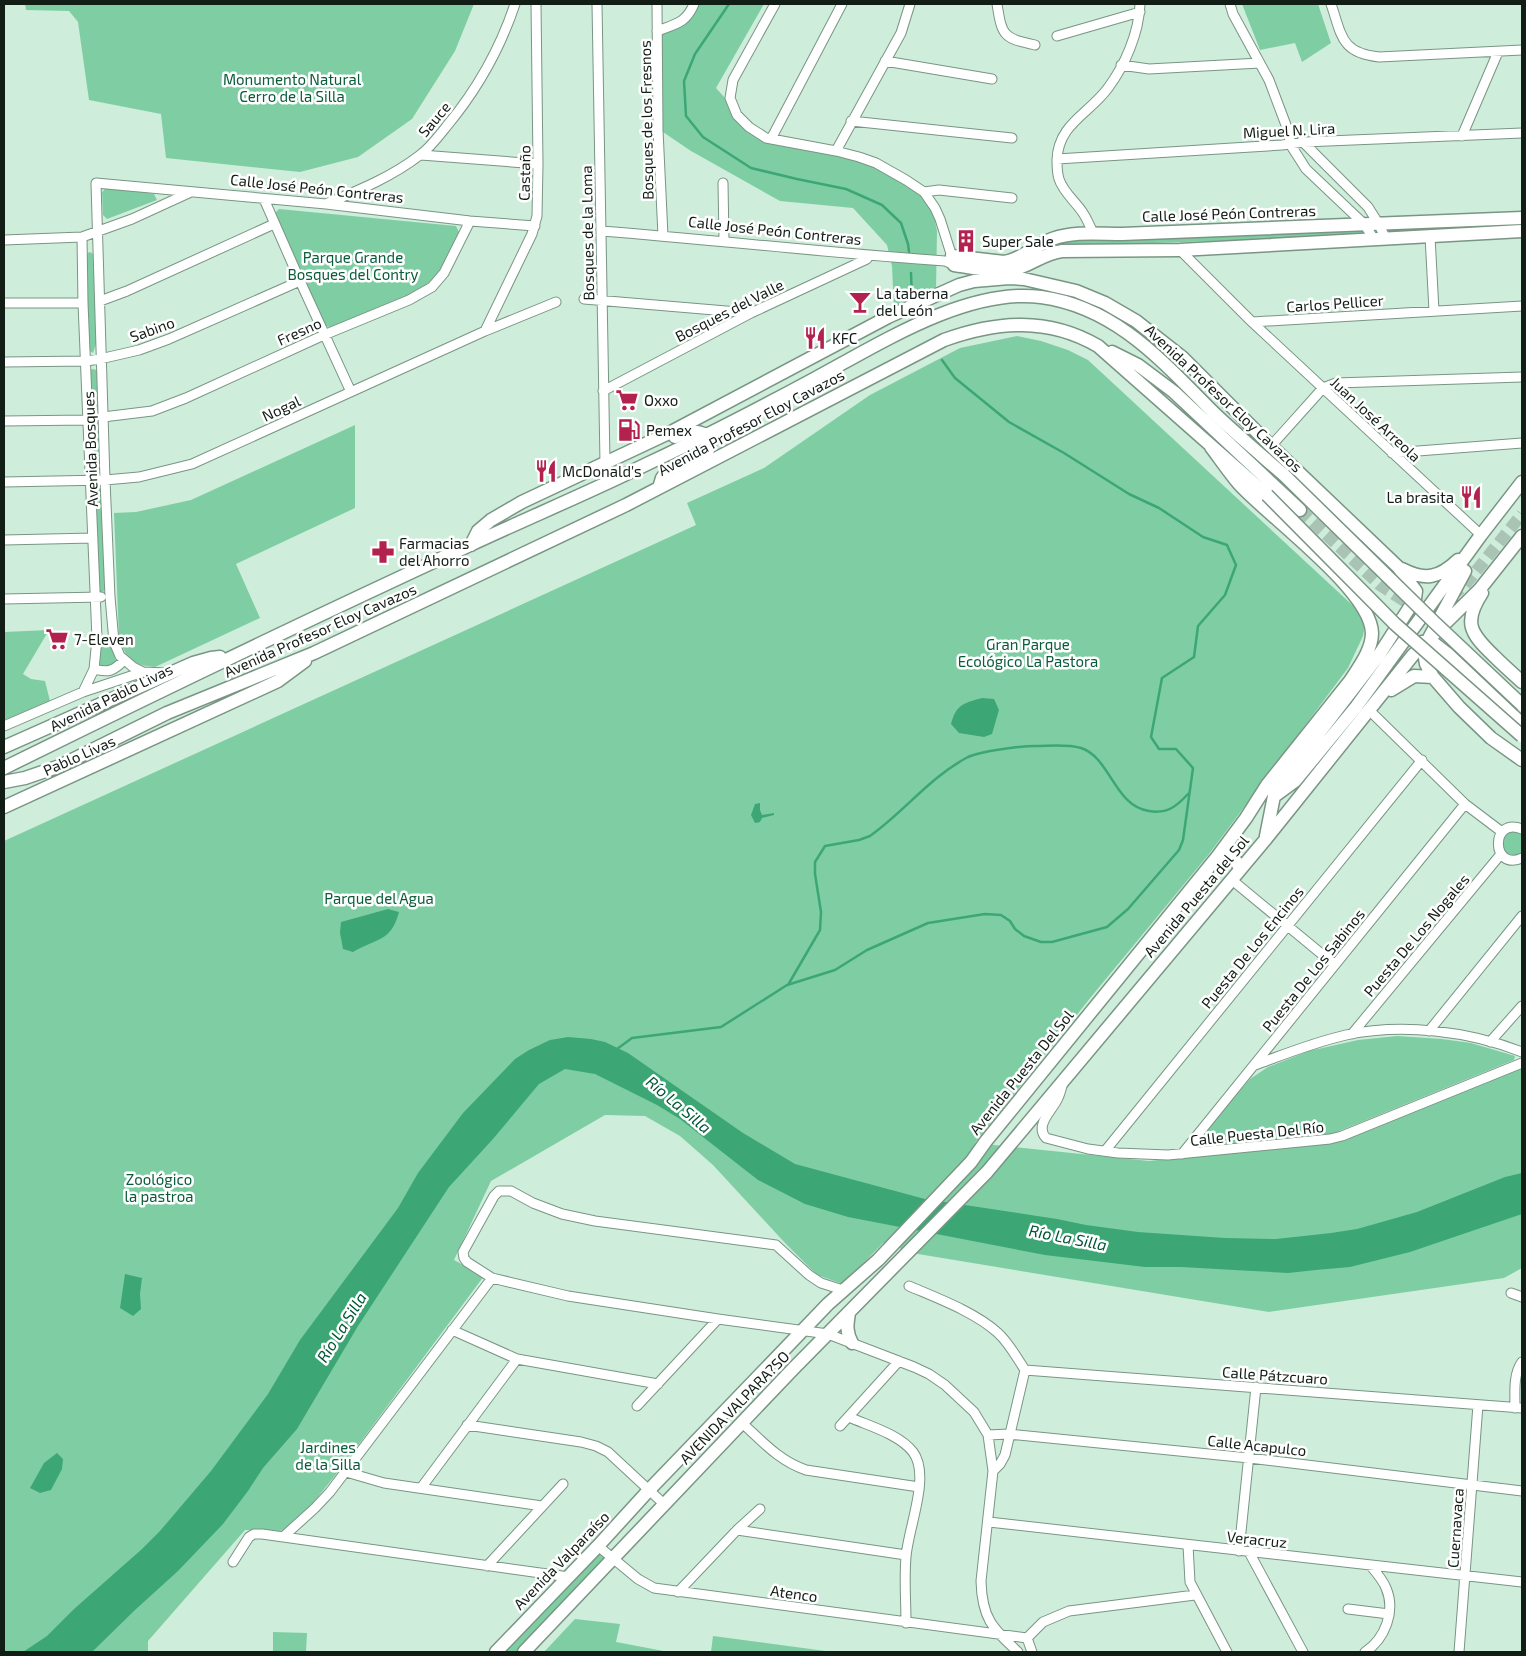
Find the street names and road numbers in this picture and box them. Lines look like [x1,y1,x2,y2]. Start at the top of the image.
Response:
street label: Bosques de los Fresnos [636,40,656,200]
street label: Sauce [414,98,454,140]
street label: Miguel N. Lira [1242,119,1336,141]
street label: Castaño [515,145,533,201]
street label: Bosques de la Loma [577,165,597,301]
street label: Calle José Peón Contreras [229,170,405,206]
street label: Calle José Peón Contreras [1142,201,1316,225]
street label: Calle José Peón Contreras [687,212,863,248]
street label: Bosques del Valle [672,275,786,345]
street label: Carlos Pellicer [1286,291,1384,315]
street label: Sabino [127,313,177,345]
street label: Fresno [274,313,324,349]
street label: Avenida Profesor Eloy Cavazos [1142,320,1306,476]
street label: Avenida Profesor Eloy Cavazos [655,365,847,479]
street label: Juan José Arreola [1327,373,1425,465]
street label: Avenida Bosques [79,391,101,507]
street label: Nogal [259,391,303,425]
street label: Avenida Profesor Eloy Cavazos [221,579,419,681]
street label: Avenida Pablo Livas [47,659,175,735]
street label: Pablo Livas [40,731,118,779]
street label: Avenida Puesta del Sol [1140,831,1253,961]
street label: Puesta De Los Nogales [1359,870,1473,1000]
street label: Puesta De Los Encinos [1197,882,1307,1012]
street label: Puesta De Los Sabinos [1258,905,1368,1035]
street label: Avenida Puesta Del Sol [965,1006,1077,1138]
street label: Calle Puesta Del Río [1189,1117,1325,1149]
street label: AVENIDA VALPARA?SO [675,1347,793,1467]
street label: Calle Pátzcuaro [1222,1362,1328,1388]
street label: Calle Acapulco [1207,1431,1307,1459]
street label: Cuernavaca [1443,1488,1467,1568]
street label: Avenida Valparaíso [509,1507,613,1613]
street label: Veracruz [1226,1527,1288,1551]
street label: Atenco [769,1581,819,1605]

